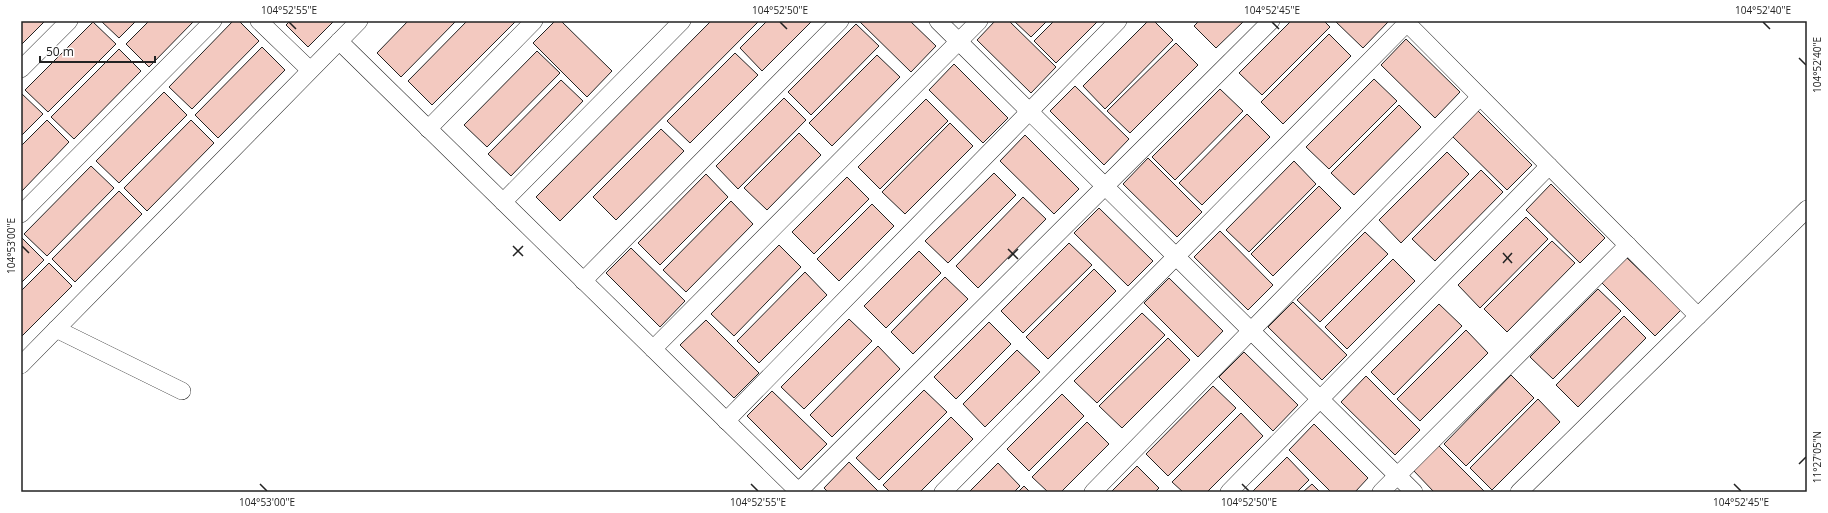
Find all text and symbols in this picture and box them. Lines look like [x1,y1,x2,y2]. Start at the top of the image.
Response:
text: 104°52'55"E [261,3,317,17]
text: 104°52'50"E [752,3,808,17]
text: 104°52'45"E [1244,3,1300,17]
text: 104°52'40"E [1735,3,1791,17]
text: 104°52'40"E [1810,37,1824,93]
scale bar [40,38,155,64]
text: 50 m [46,43,74,60]
text: 104°53'00"E [4,218,18,274]
text: 11°27'05"N [1810,431,1824,483]
text: 104°53'00"E [239,495,295,509]
text: 104°52'55"E [730,495,786,509]
text: 104°52'50"E [1221,495,1277,509]
text: 104°52'45"E [1713,495,1769,509]

